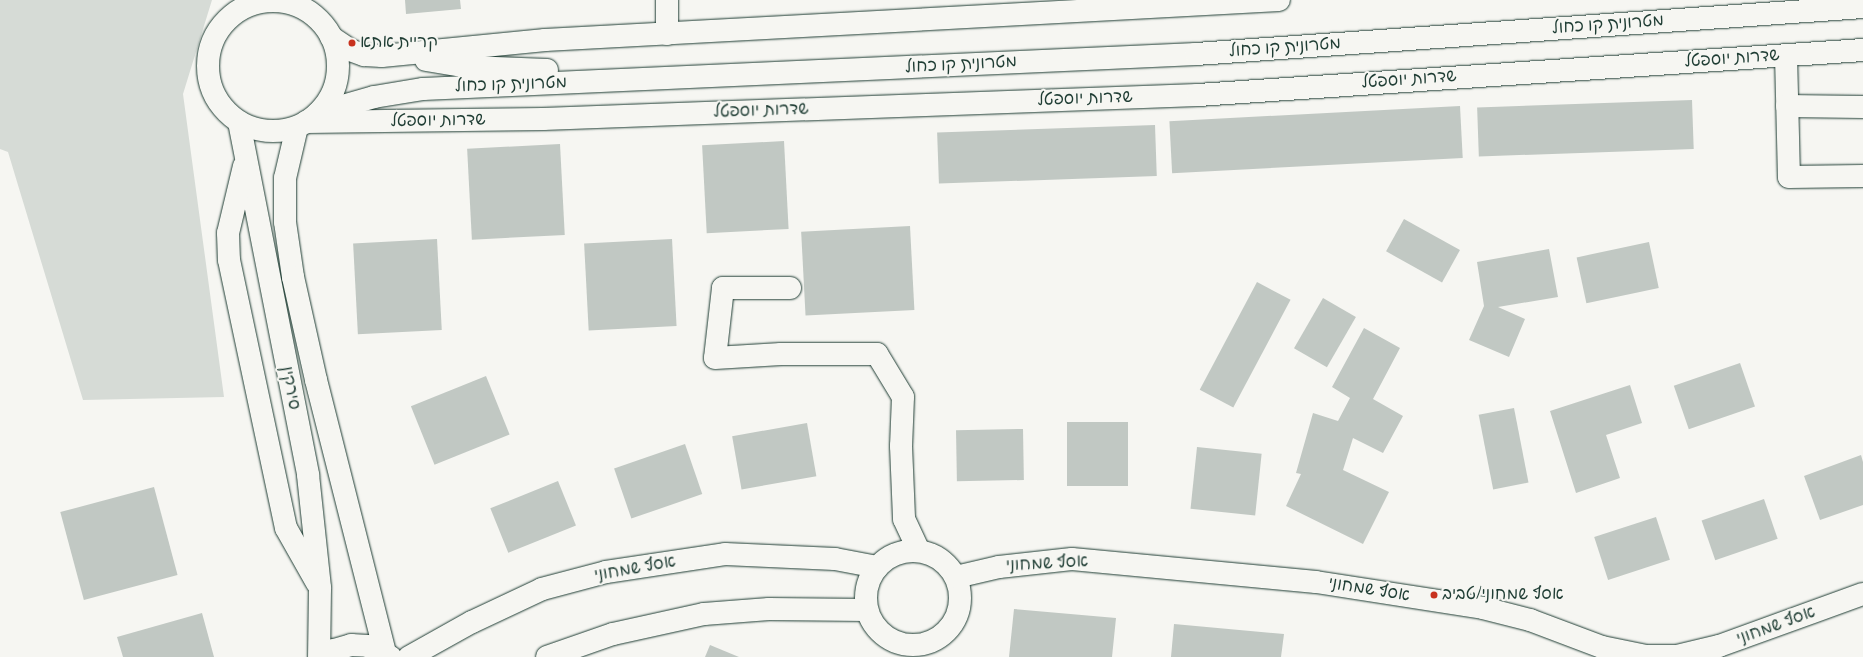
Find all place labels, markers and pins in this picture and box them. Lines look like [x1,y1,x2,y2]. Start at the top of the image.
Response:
place label: קריית אתא [360,33,438,53]
marker: קריית אתא [347,38,357,48]
place label: אסף שמחוני/טביב [1442,585,1564,605]
marker: אסף שמחוני/טביב [1429,590,1439,600]

